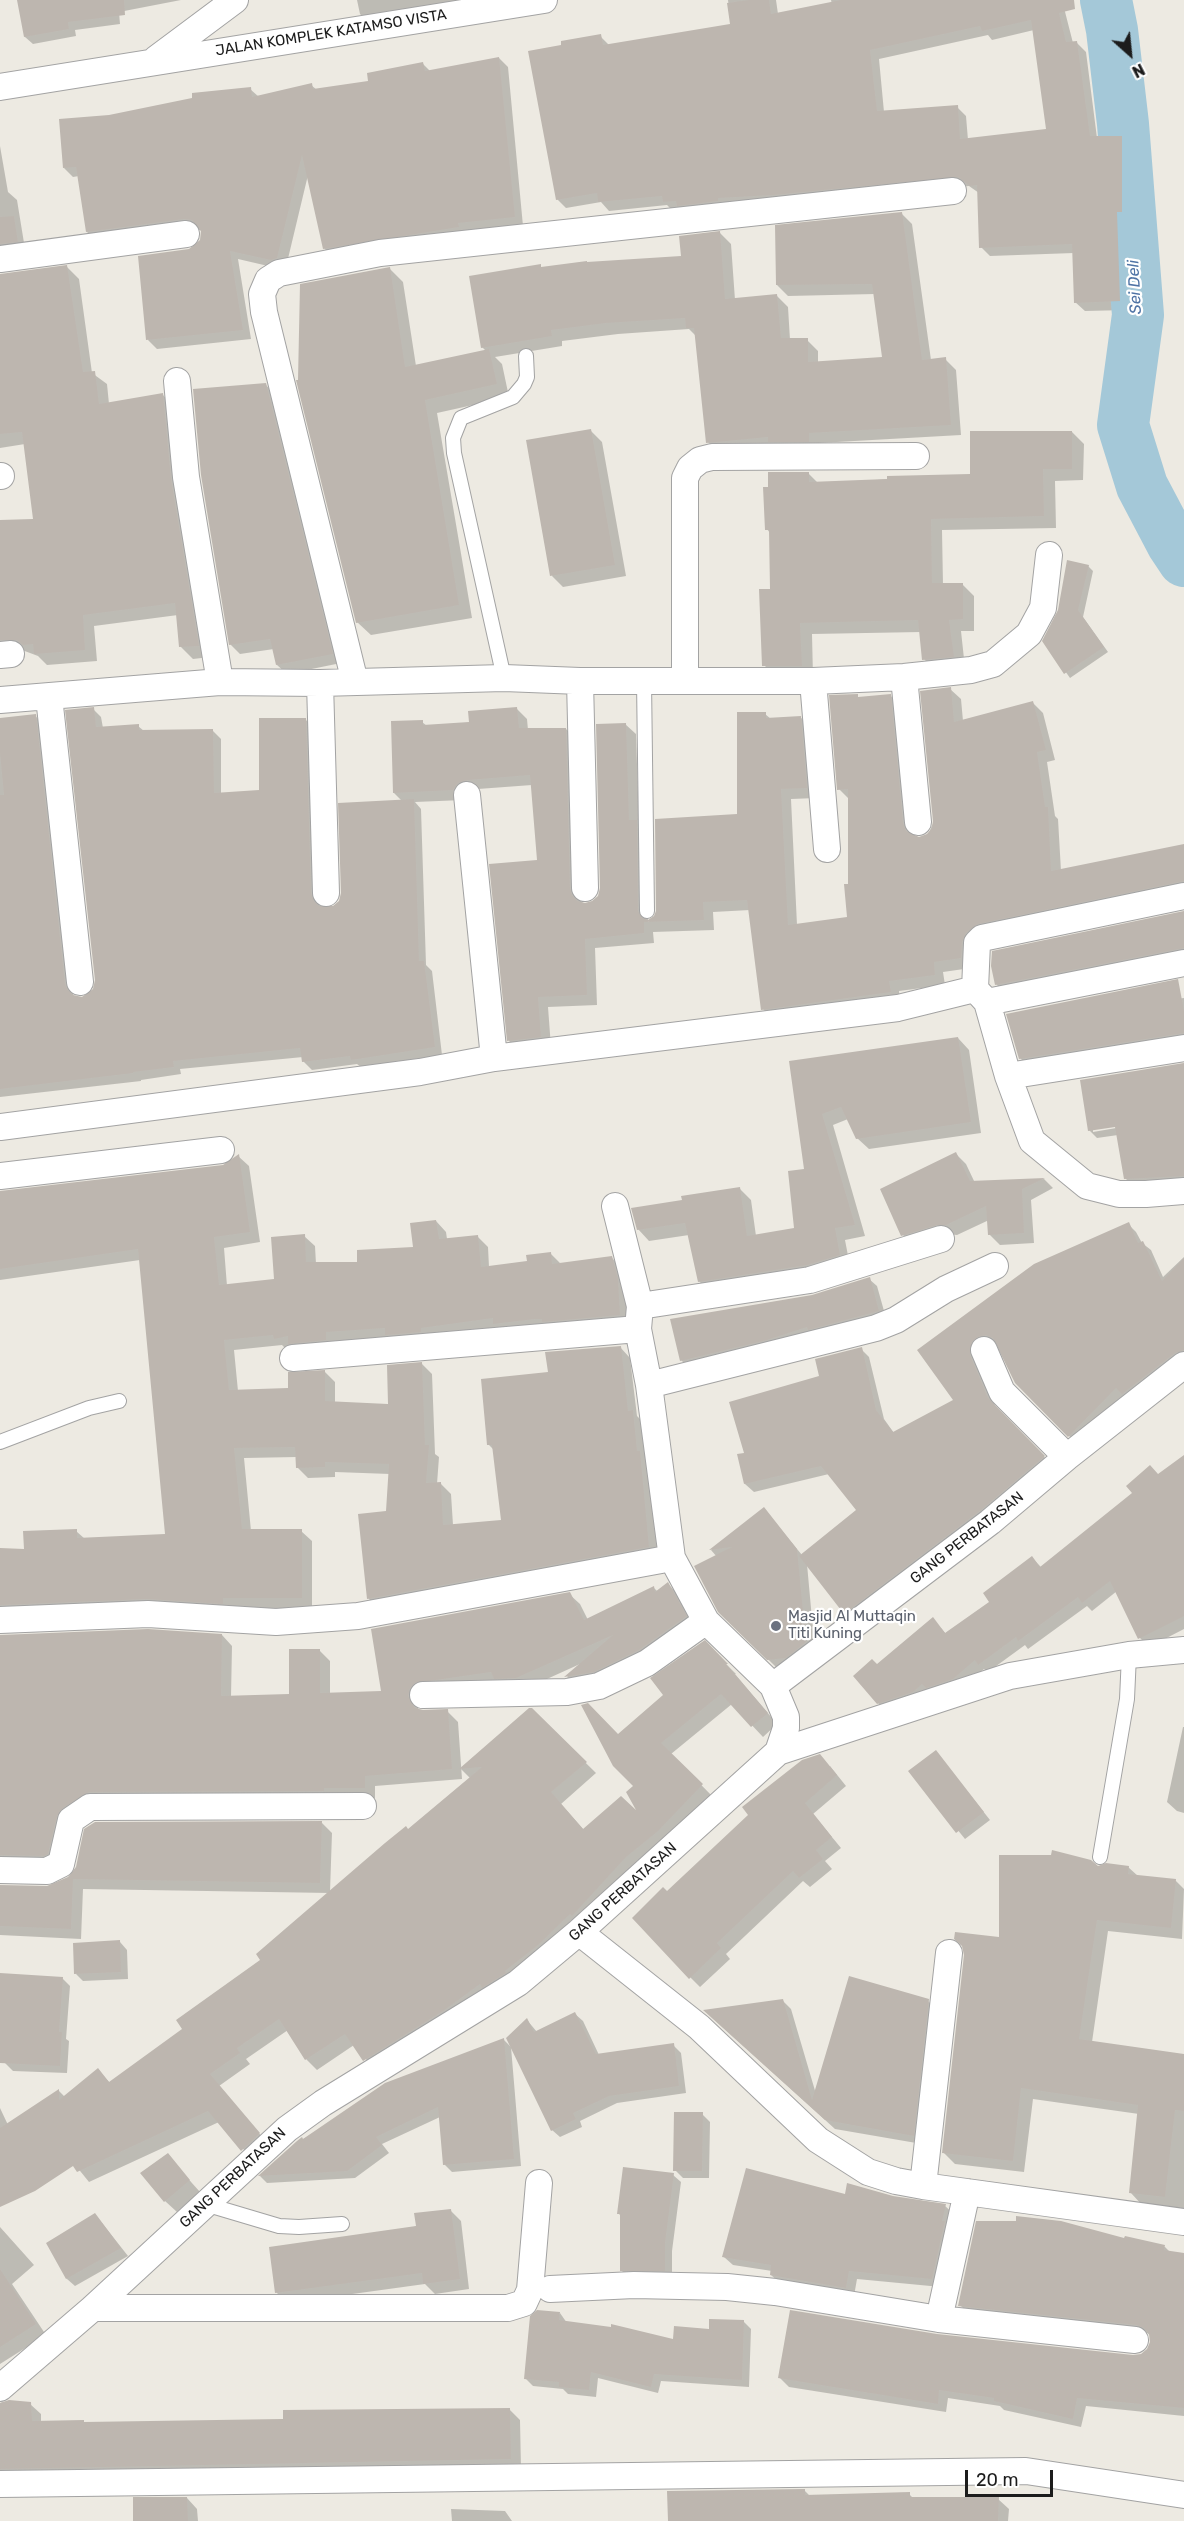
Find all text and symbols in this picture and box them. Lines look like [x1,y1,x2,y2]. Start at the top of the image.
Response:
street label: JALAN KOMPLEK KATAMSO VISTA [214,6,448,60]
north arrow [1100,24,1160,84]
text: N [1129,59,1148,82]
water label: Sei Deli [1124,259,1146,315]
street label: GANG PERBATASAN [907,1488,1027,1588]
place label: Masjid Al Muttaqin Titi Kuning [788,1608,916,1643]
marker: Masjid Al Muttaqin Titi Kuning [769,1619,783,1633]
street label: GANG PERBATASAN [565,1839,681,1945]
street label: GANG PERBATASAN [176,2124,290,2232]
scale bar [968,2458,1056,2496]
text: 20 m [976,2469,1018,2491]

